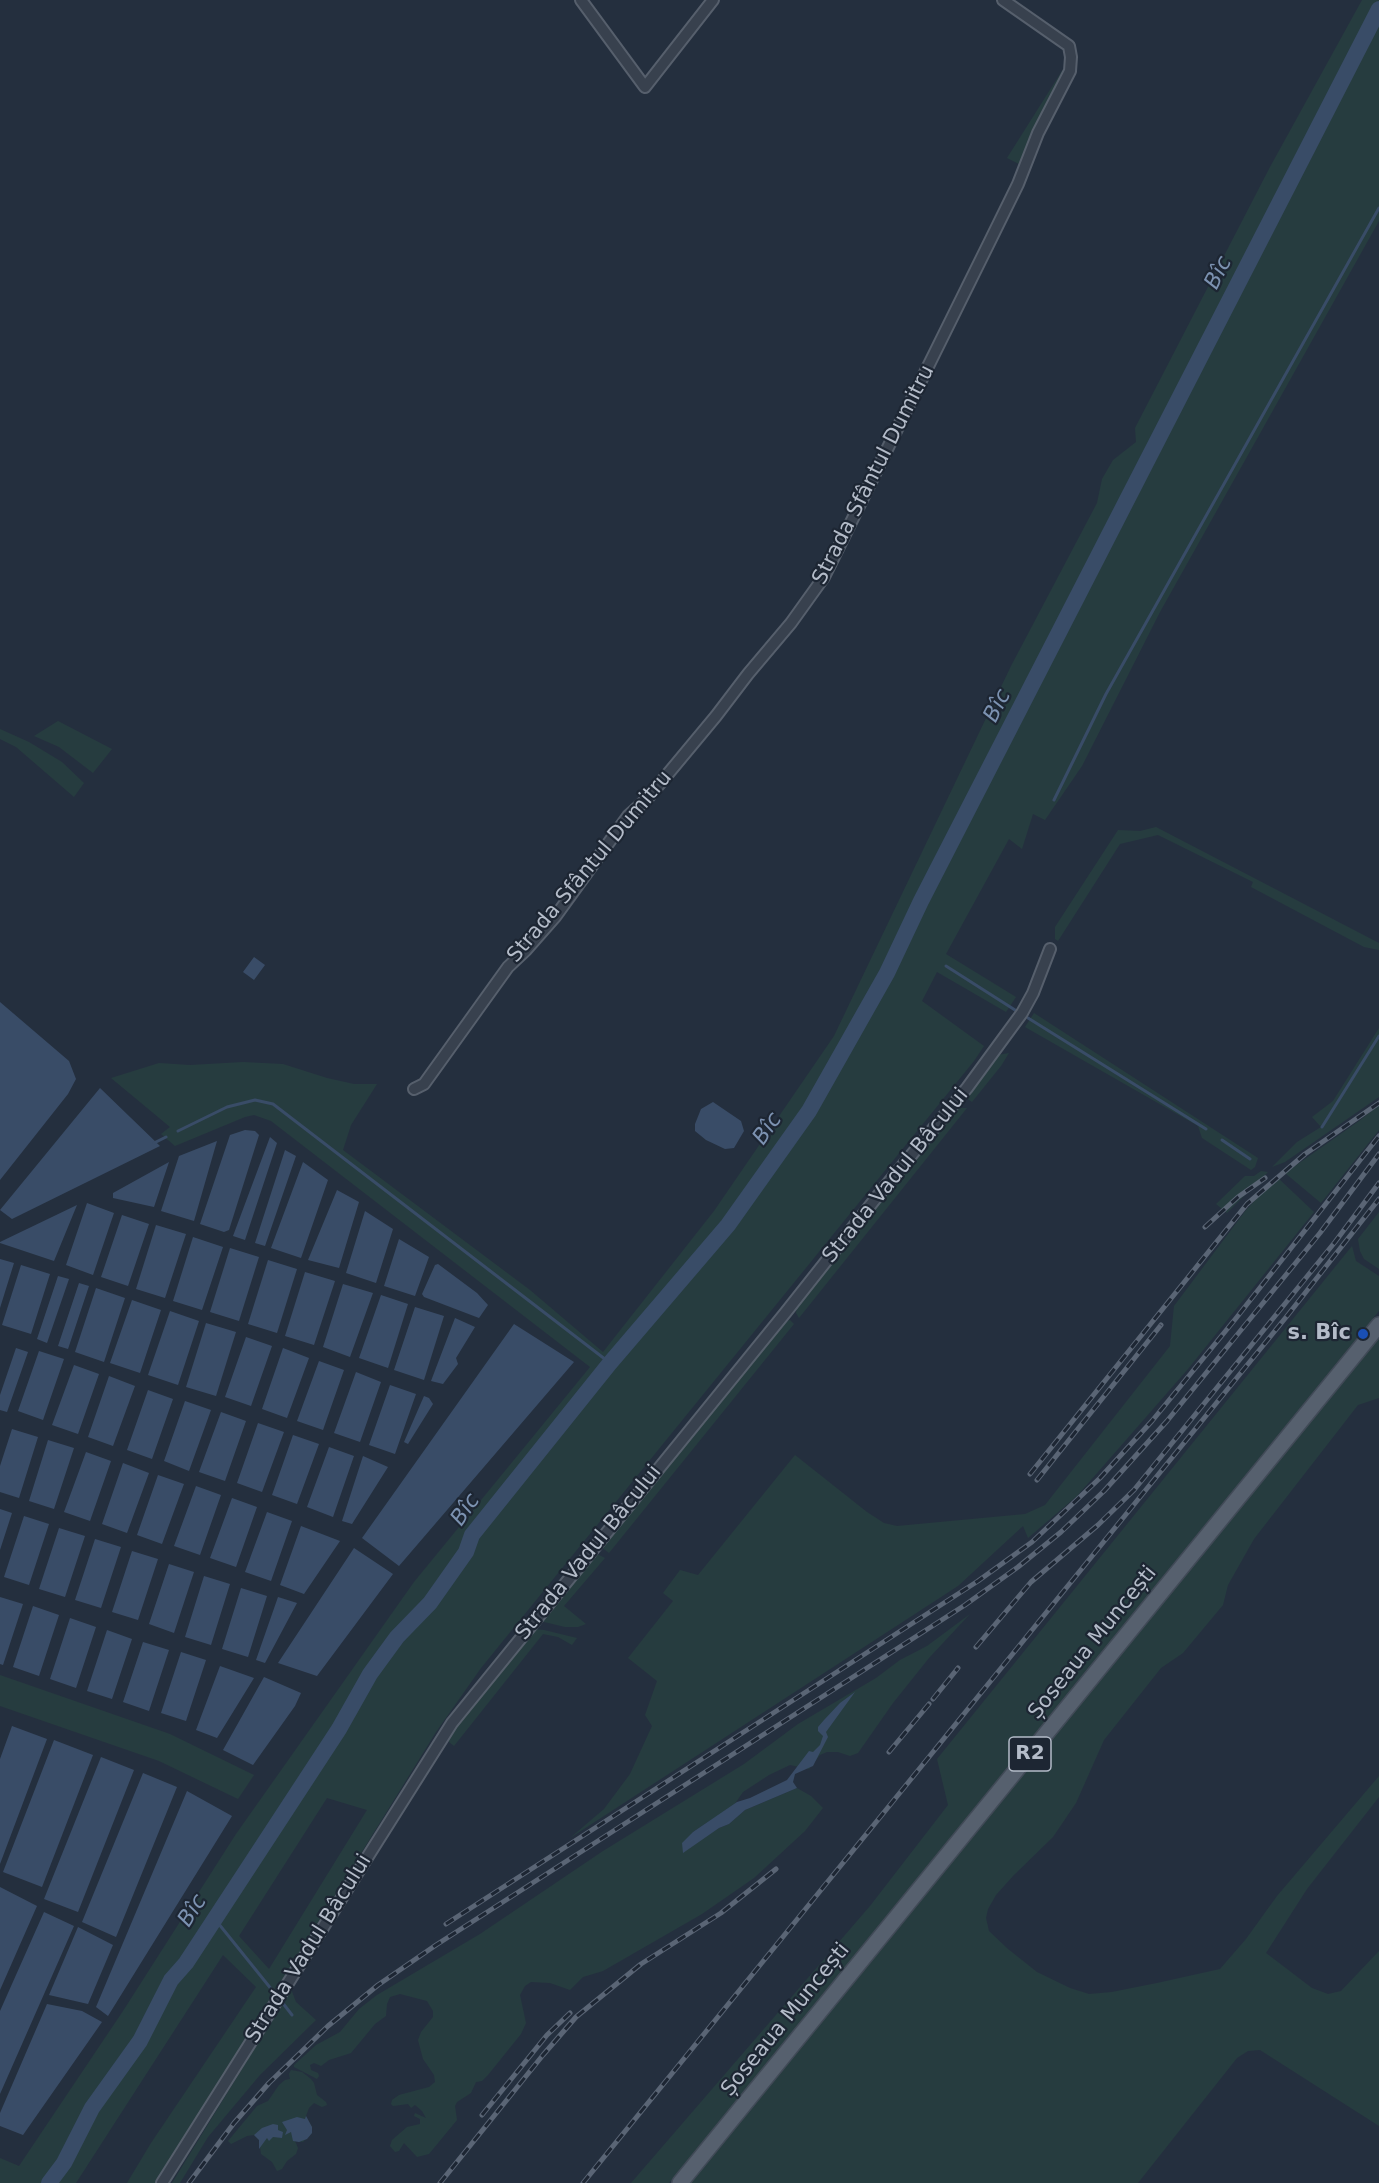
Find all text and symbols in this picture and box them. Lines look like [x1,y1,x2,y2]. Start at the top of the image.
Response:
water label: Bîc [1200,252,1238,294]
street label: Strada Sfântul Dumitru [808,361,940,589]
water label: Bîc [979,685,1017,727]
street label: Strada Sfântul Dumitru [502,766,678,968]
street label: Strada Vadul Bâcului [818,1083,974,1269]
water label: Bîc [748,1108,788,1150]
place label: s. Bîc [1288,1321,1351,1347]
marker: s. Bîc [1356,1327,1370,1341]
street label: Strada Vadul Bâcului [511,1460,667,1646]
water label: Bîc [446,1489,486,1531]
street label: Șoseaua Muncești [1023,1561,1163,1725]
road number: R2 [1009,1737,1051,1771]
street label: Strada Vadul Bâcului [241,1850,377,2048]
water label: Bîc [173,1890,213,1932]
street label: Șoseaua Muncești [716,1938,856,2102]

